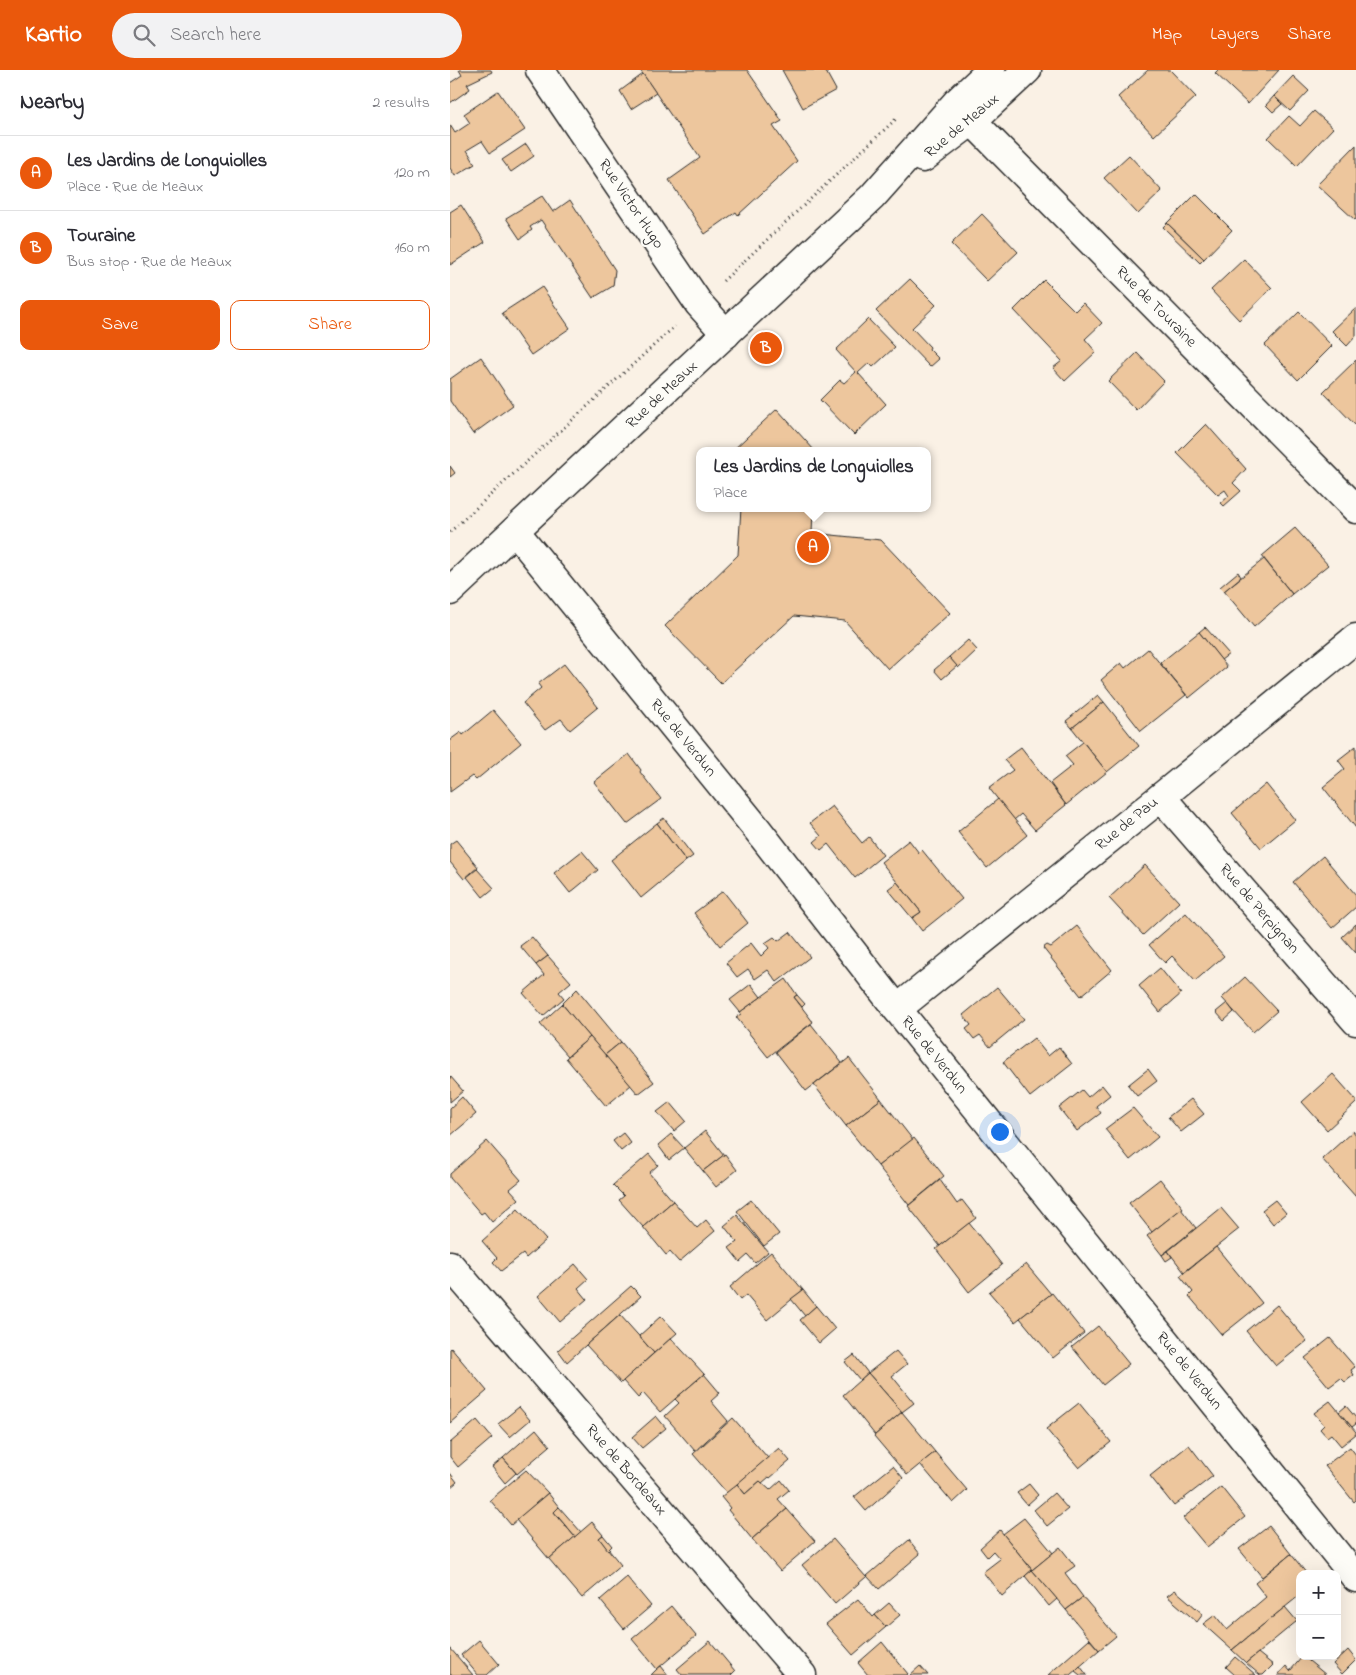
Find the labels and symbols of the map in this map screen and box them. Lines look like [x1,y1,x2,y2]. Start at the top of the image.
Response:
street label: Rue de Meaux [919,88,1005,164]
street label: Rue Victor Hugo [592,154,670,254]
street label: Rue de Touraine [1110,261,1203,354]
pin: B [750,329,782,367]
street label: Rue de Meaux [621,355,703,435]
pin: A [797,528,829,566]
street label: Rue de Verdun [644,694,722,783]
street label: Rue de Pau [1090,791,1164,857]
street label: Rue de Perpignan [1213,859,1305,960]
street label: Rue de Verdun [895,1011,973,1100]
your location [987,1119,1013,1145]
street label: Rue de Verdun [1150,1327,1228,1416]
street label: Rue de Bordeaux [579,1419,673,1521]

